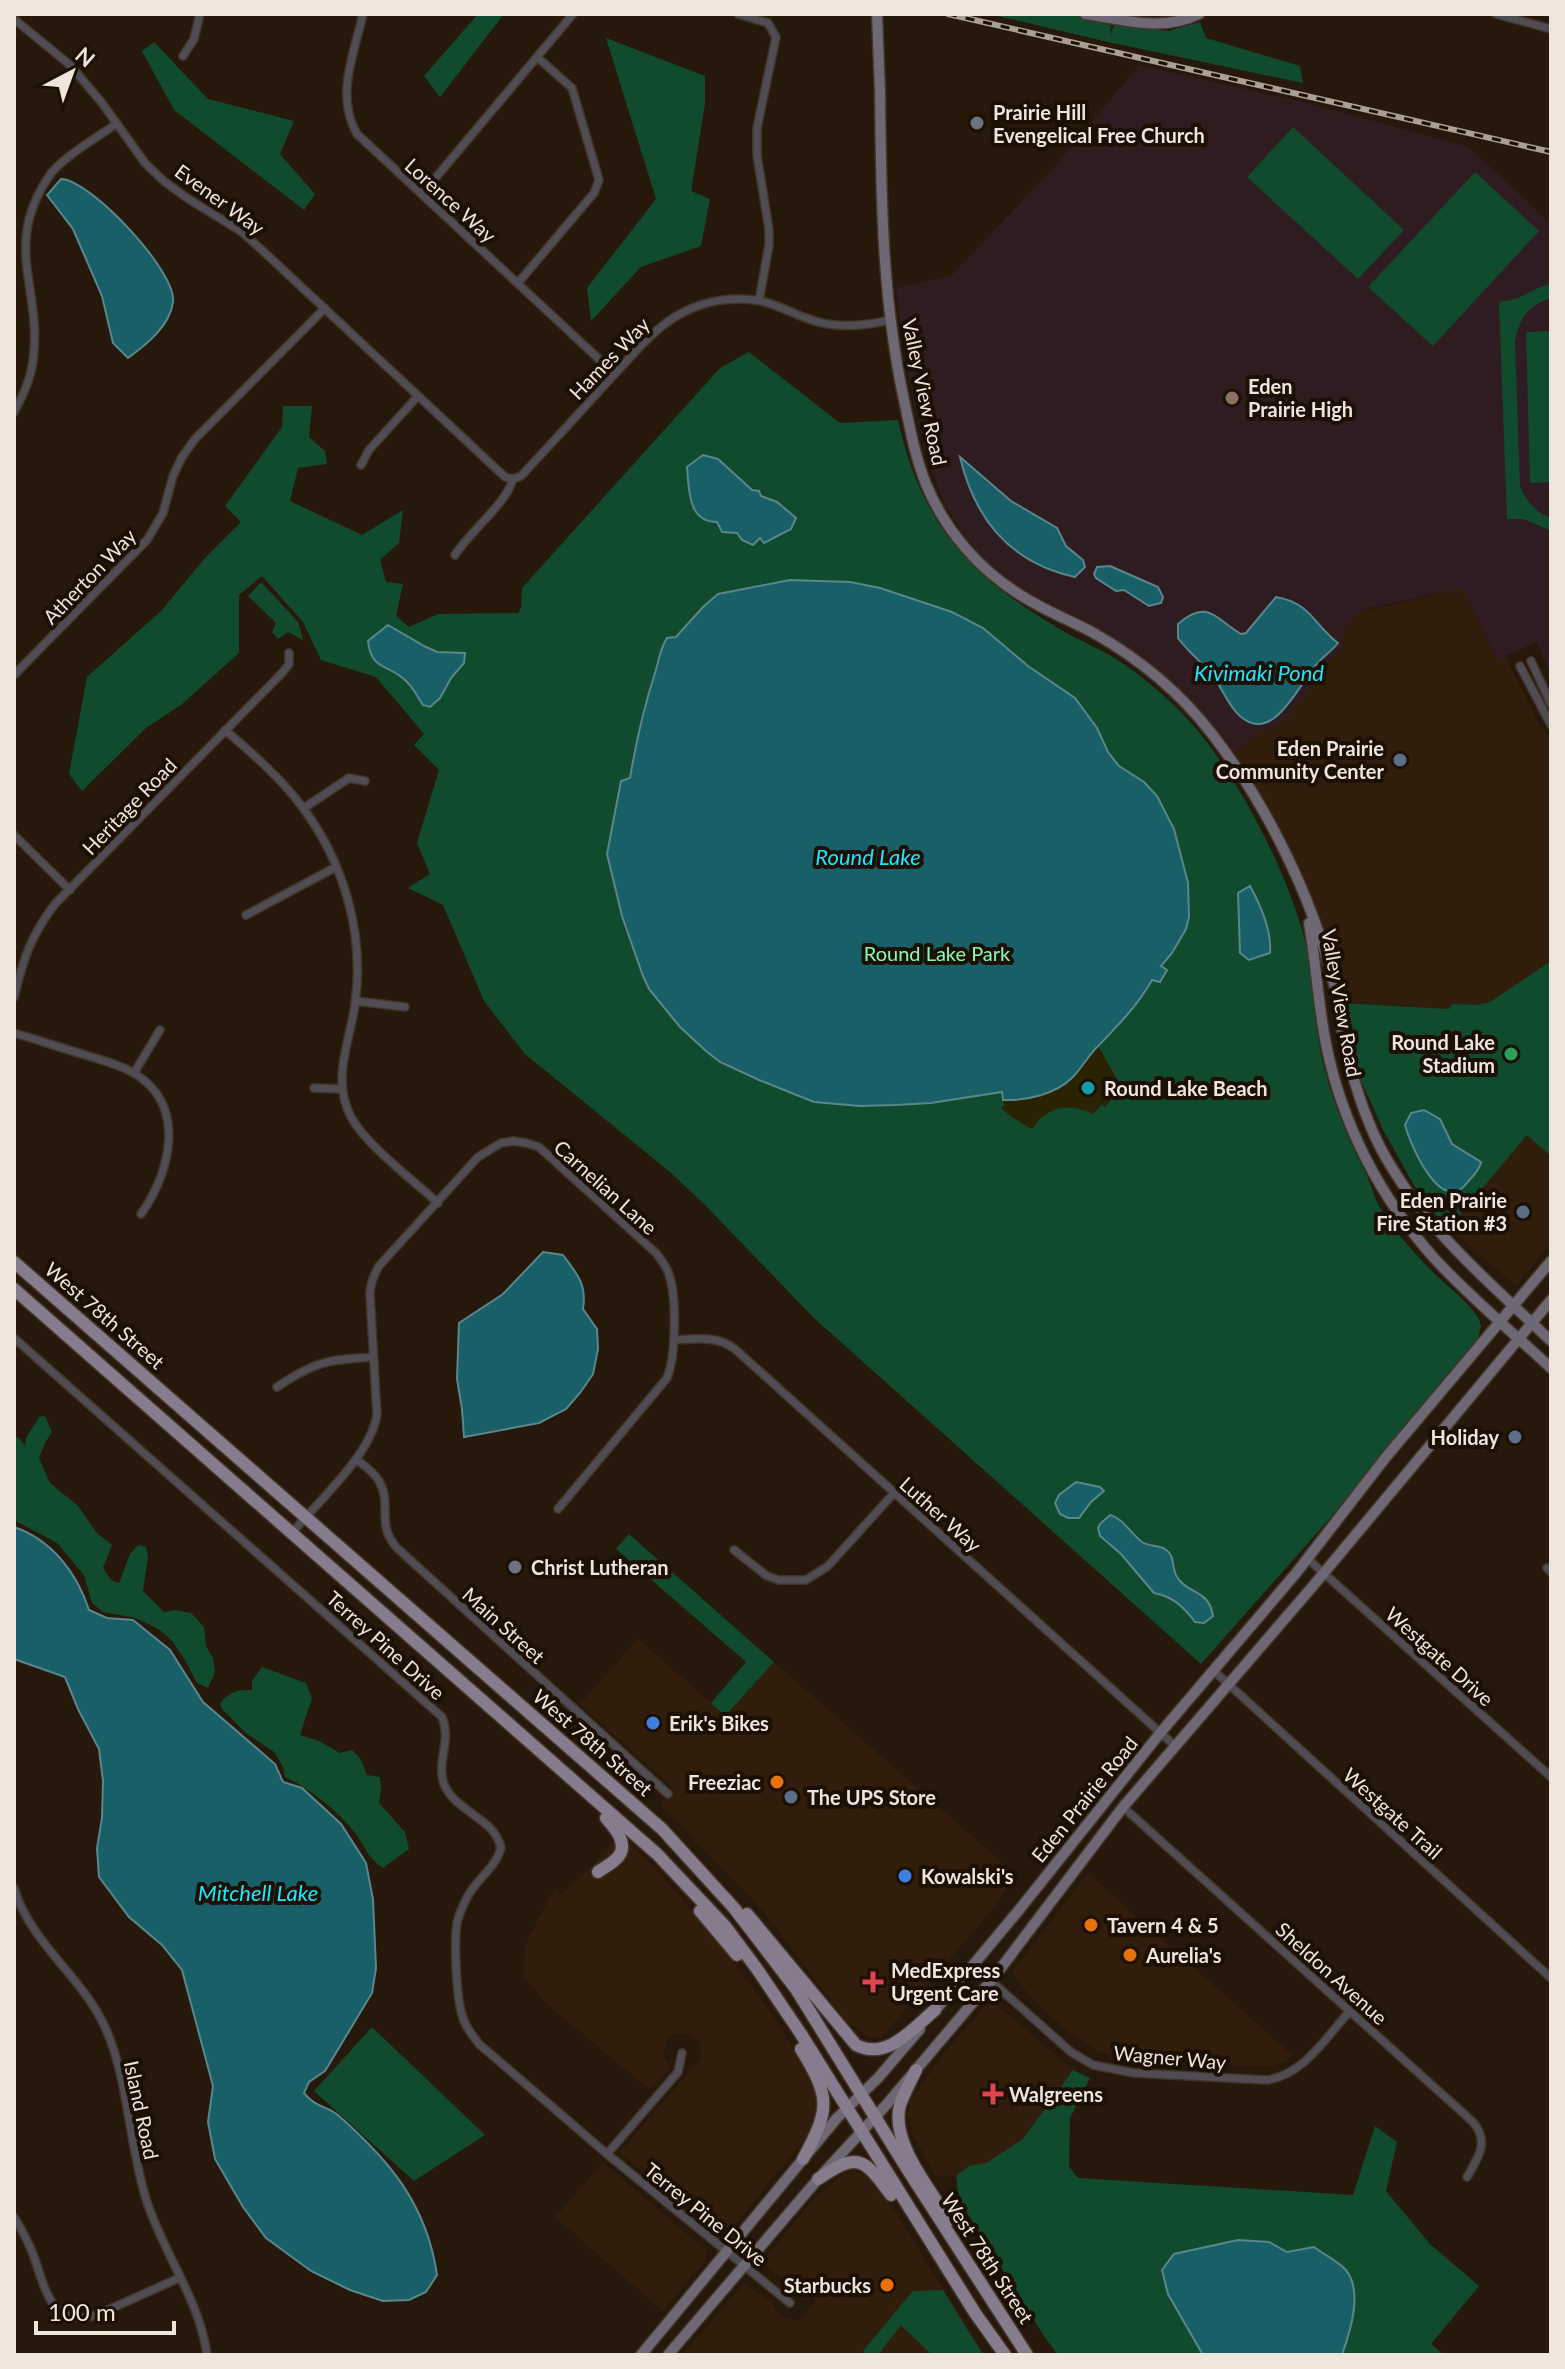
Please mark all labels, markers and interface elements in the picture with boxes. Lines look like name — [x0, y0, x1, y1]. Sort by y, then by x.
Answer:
north arrow — [32, 32, 112, 112]
text: N — [70, 41, 101, 72]
place label: Prairie Hill Evengelical Free Church — [993, 100, 1205, 147]
marker: Prairie Hill Evengelical Free Church — [968, 114, 986, 132]
street label: Lorence Way — [401, 153, 502, 247]
street label: Evener Way — [171, 159, 270, 240]
street label: Hames Way — [564, 311, 655, 404]
street label: Valley View Road — [898, 316, 952, 468]
place label: Eden Prairie High — [1248, 374, 1353, 421]
marker: Eden Prairie High — [1223, 389, 1241, 407]
street label: Atherton Way — [38, 523, 141, 629]
water label: Kivimaki Pond — [1194, 659, 1324, 686]
place label: Eden Prairie Community Center — [1216, 736, 1385, 783]
marker: Eden Prairie Community Center — [1391, 751, 1409, 769]
street label: Heritage Road — [77, 753, 181, 859]
water label: Round Lake — [815, 843, 921, 870]
street label: Valley View Road — [1317, 927, 1367, 1079]
park label: Round Lake Park — [864, 941, 1011, 965]
place label: Round Lake Stadium — [1391, 1030, 1495, 1077]
marker: Round Lake Stadium — [1502, 1045, 1520, 1063]
place label: Round Lake Beach — [1104, 1076, 1267, 1100]
marker: Round Lake Beach — [1079, 1079, 1097, 1097]
street label: Carnelian Lane — [550, 1135, 662, 1239]
place label: Eden Prairie Fire Station #3 — [1376, 1188, 1507, 1235]
marker: Eden Prairie Fire Station #3 — [1514, 1203, 1532, 1221]
street label: West 78th Street — [40, 1257, 170, 1373]
place label: Holiday — [1431, 1425, 1499, 1449]
marker: Holiday — [1506, 1428, 1524, 1446]
street label: Luther Way — [895, 1471, 987, 1557]
place label: Christ Lutheran — [531, 1555, 669, 1579]
marker: Christ Lutheran — [506, 1558, 524, 1576]
street label: Main Street — [458, 1582, 550, 1668]
street label: Terrey Pine Drive — [322, 1586, 450, 1704]
street label: Westgate Drive — [1381, 1601, 1499, 1711]
street label: West 78th Street — [528, 1684, 658, 1800]
place label: Erik's Bikes — [669, 1711, 769, 1735]
marker: Erik's Bikes — [644, 1714, 662, 1732]
street label: Eden Prairie Road — [1026, 1731, 1142, 1867]
street label: Westgate Trail — [1339, 1762, 1447, 1864]
place label: Freeziac — [688, 1770, 761, 1794]
marker: Freeziac — [768, 1773, 786, 1791]
place label: The UPS Store — [807, 1785, 936, 1809]
marker: The UPS Store — [782, 1788, 800, 1806]
place label: Kowalski's — [921, 1864, 1014, 1888]
marker: Kowalski's — [896, 1867, 914, 1885]
water label: Mitchell Lake — [198, 1879, 318, 1906]
place label: Tavern 4 & 5 — [1107, 1913, 1219, 1937]
marker: Tavern 4 & 5 — [1082, 1916, 1100, 1934]
street label: Sheldon Avenue — [1271, 1917, 1393, 2029]
place label: Aurelia's — [1145, 1943, 1222, 1967]
marker: Aurelia's — [1121, 1946, 1139, 1964]
place label: MedExpress Urgent Care — [891, 1958, 1000, 2005]
marker: MedExpress Urgent Care — [862, 1971, 884, 1993]
street label: Wagner Way — [1113, 2040, 1228, 2074]
street label: Island Road — [120, 2058, 164, 2162]
place label: Walgreens — [1009, 2082, 1103, 2106]
marker: Walgreens — [984, 2085, 1002, 2103]
street label: Terrey Pine Drive — [640, 2157, 772, 2271]
street label: West 78th Street — [937, 2188, 1039, 2328]
place label: Starbucks — [784, 2273, 871, 2297]
marker: Starbucks — [878, 2276, 896, 2294]
scale bar — [36, 2285, 174, 2335]
text: 100 m — [48, 2297, 116, 2326]

